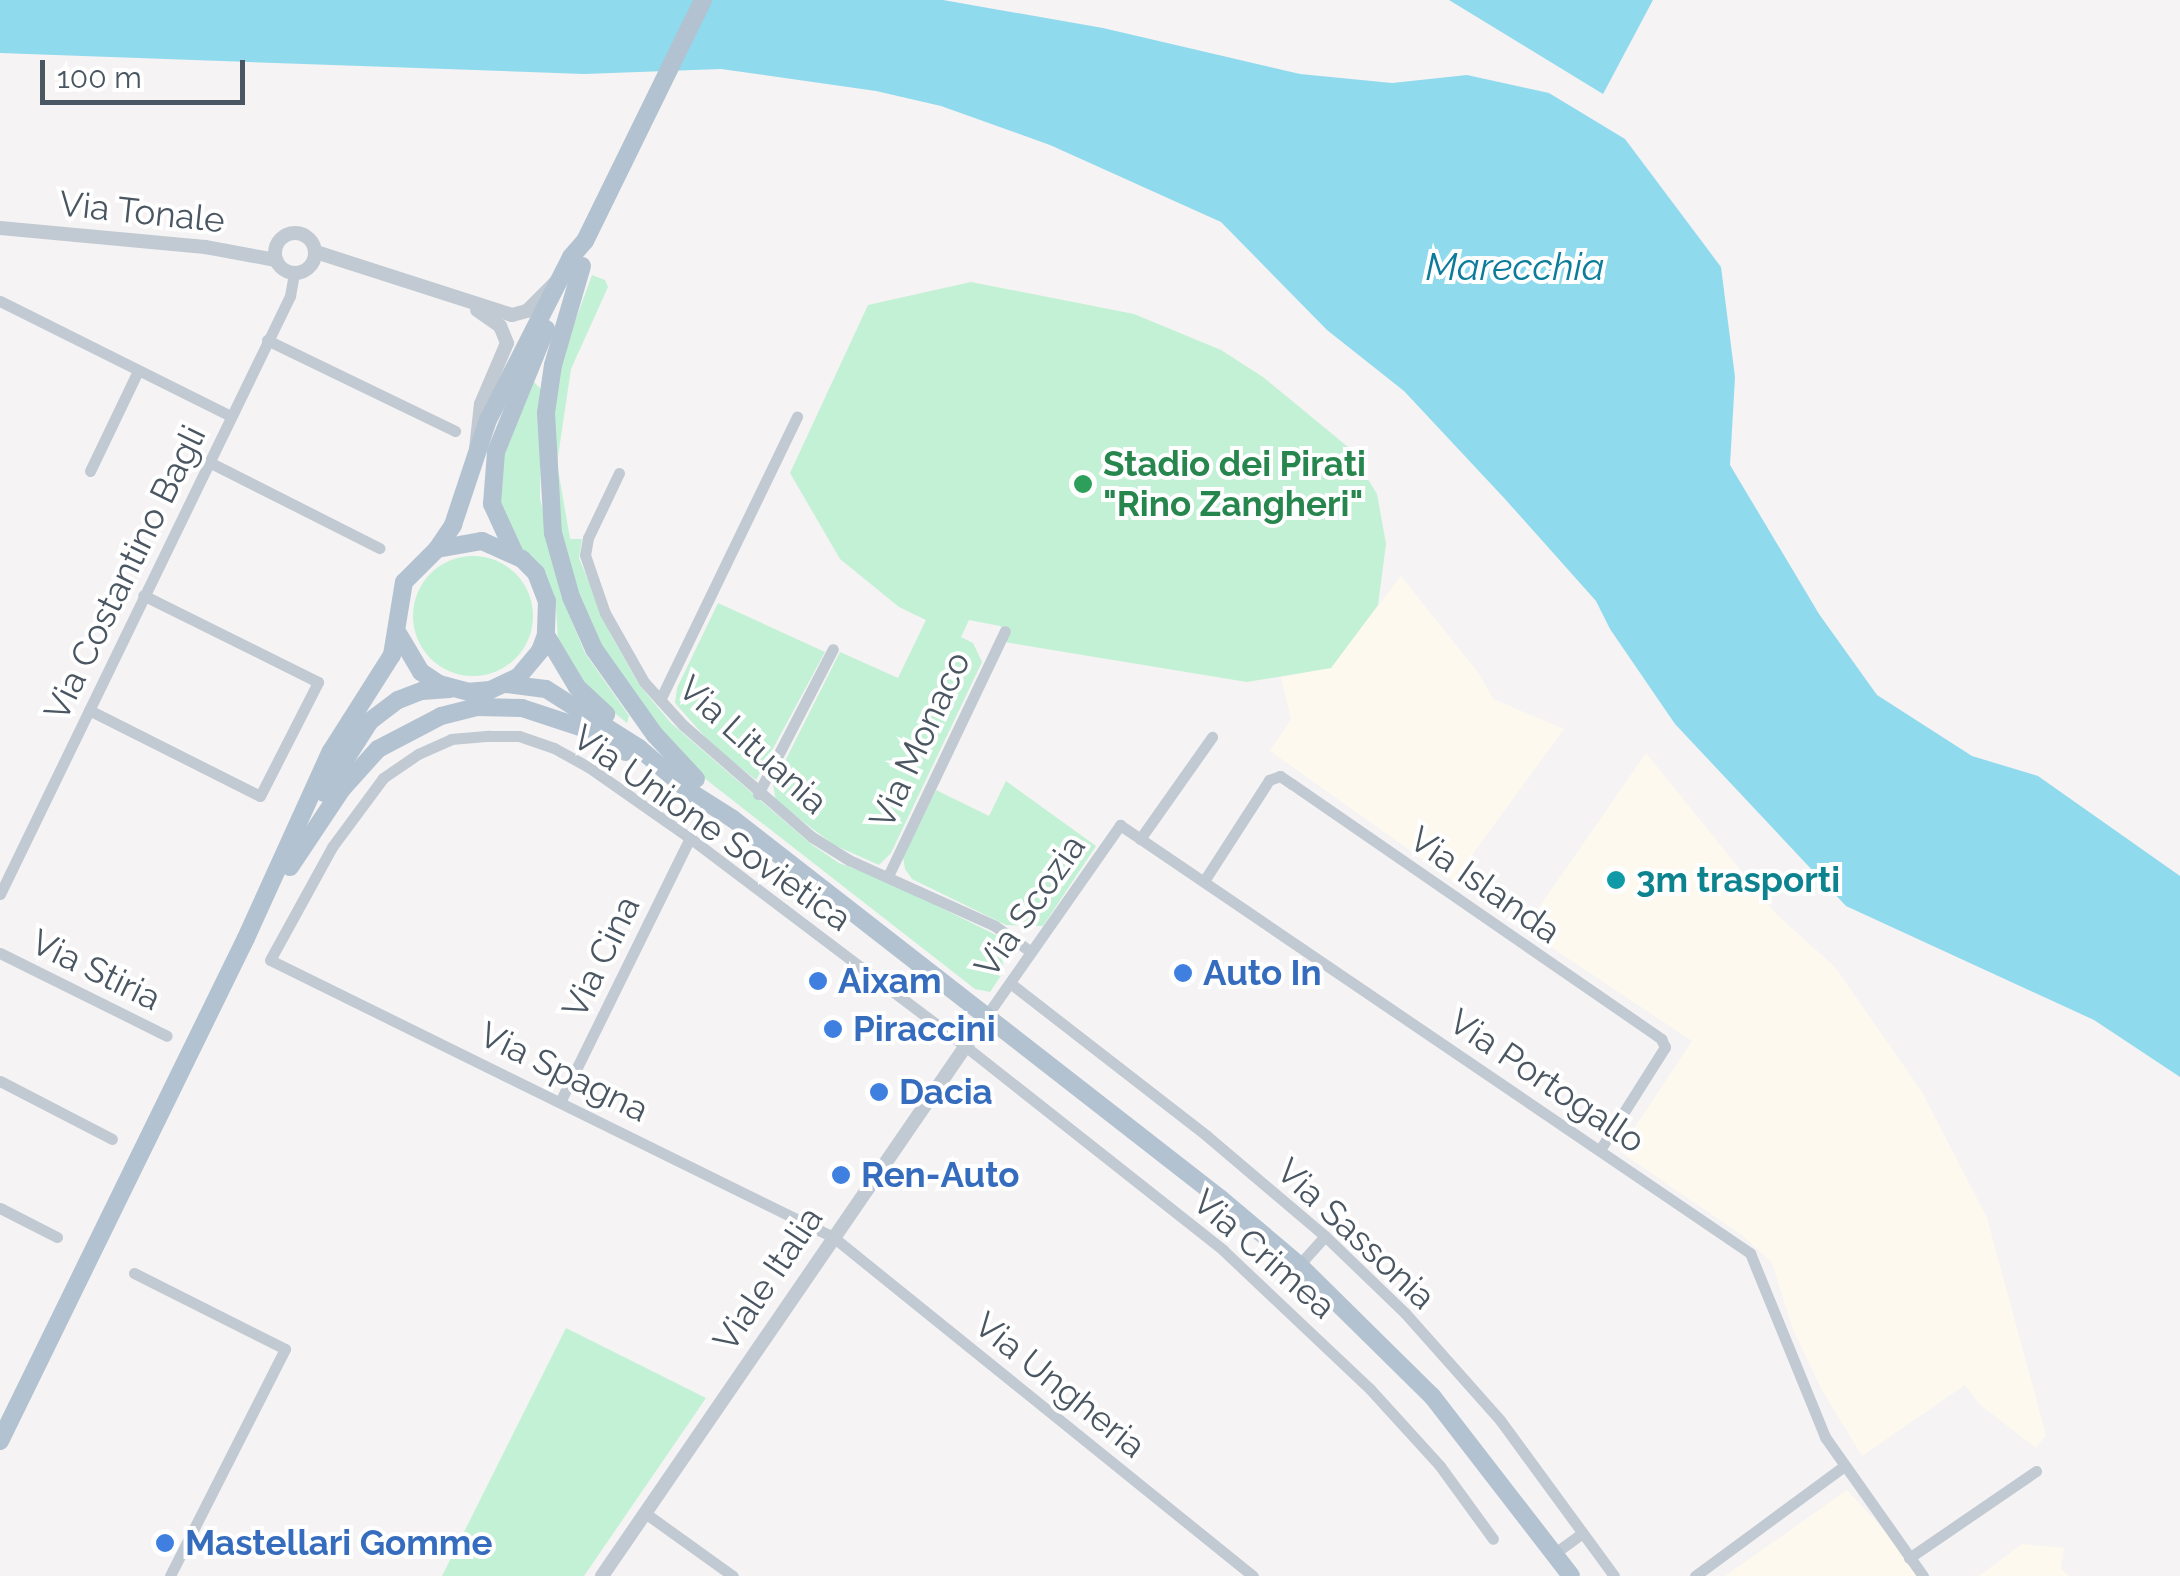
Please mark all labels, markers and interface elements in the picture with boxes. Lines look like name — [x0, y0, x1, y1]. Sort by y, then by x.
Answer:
scale bar — [45, 40, 250, 102]
text: 100 m — [57, 60, 142, 95]
street label: Via Tonale — [57, 182, 227, 242]
water label: Marecchia — [1425, 244, 1605, 290]
street label: Via Costantino Bagli — [35, 419, 215, 727]
place label: Stadio dei Pirati "Rino Zangheri" — [1103, 443, 1366, 525]
marker: Stadio dei Pirati "Rino Zangheri" — [1072, 473, 1094, 495]
street label: Via Monaco — [861, 645, 979, 835]
street label: Via Lituania — [670, 667, 836, 823]
street label: Via Unione Sovietica — [565, 716, 859, 940]
street label: Via Islanda — [1401, 818, 1569, 952]
street label: Via Scozia — [966, 827, 1094, 985]
place label: 3m trasporti — [1636, 859, 1840, 901]
marker: 3m trasporti — [1605, 869, 1627, 891]
street label: Via Cina — [554, 889, 648, 1025]
street label: Via Stiria — [24, 921, 168, 1019]
place label: Auto In — [1203, 952, 1322, 994]
place label: Aixam — [838, 960, 941, 1002]
marker: Auto In — [1172, 962, 1194, 984]
marker: Aixam — [807, 970, 829, 992]
street label: Via Portogallo — [1441, 1000, 1653, 1162]
place label: Piraccini — [853, 1008, 996, 1050]
street label: Via Spagna — [473, 1013, 655, 1131]
marker: Piraccini — [822, 1018, 844, 1040]
place label: Dacia — [899, 1071, 993, 1113]
marker: Dacia — [868, 1081, 890, 1103]
street label: Via Sassonia — [1268, 1150, 1444, 1318]
place label: Ren-Auto — [861, 1154, 1020, 1196]
marker: Ren-Auto — [830, 1164, 852, 1186]
street label: Via Crimea — [1184, 1181, 1344, 1327]
street label: Viale Italia — [704, 1199, 832, 1359]
street label: Via Ungheria — [966, 1303, 1154, 1467]
place label: Mastellari Gomme — [185, 1522, 492, 1564]
marker: Mastellari Gomme — [154, 1532, 176, 1554]

